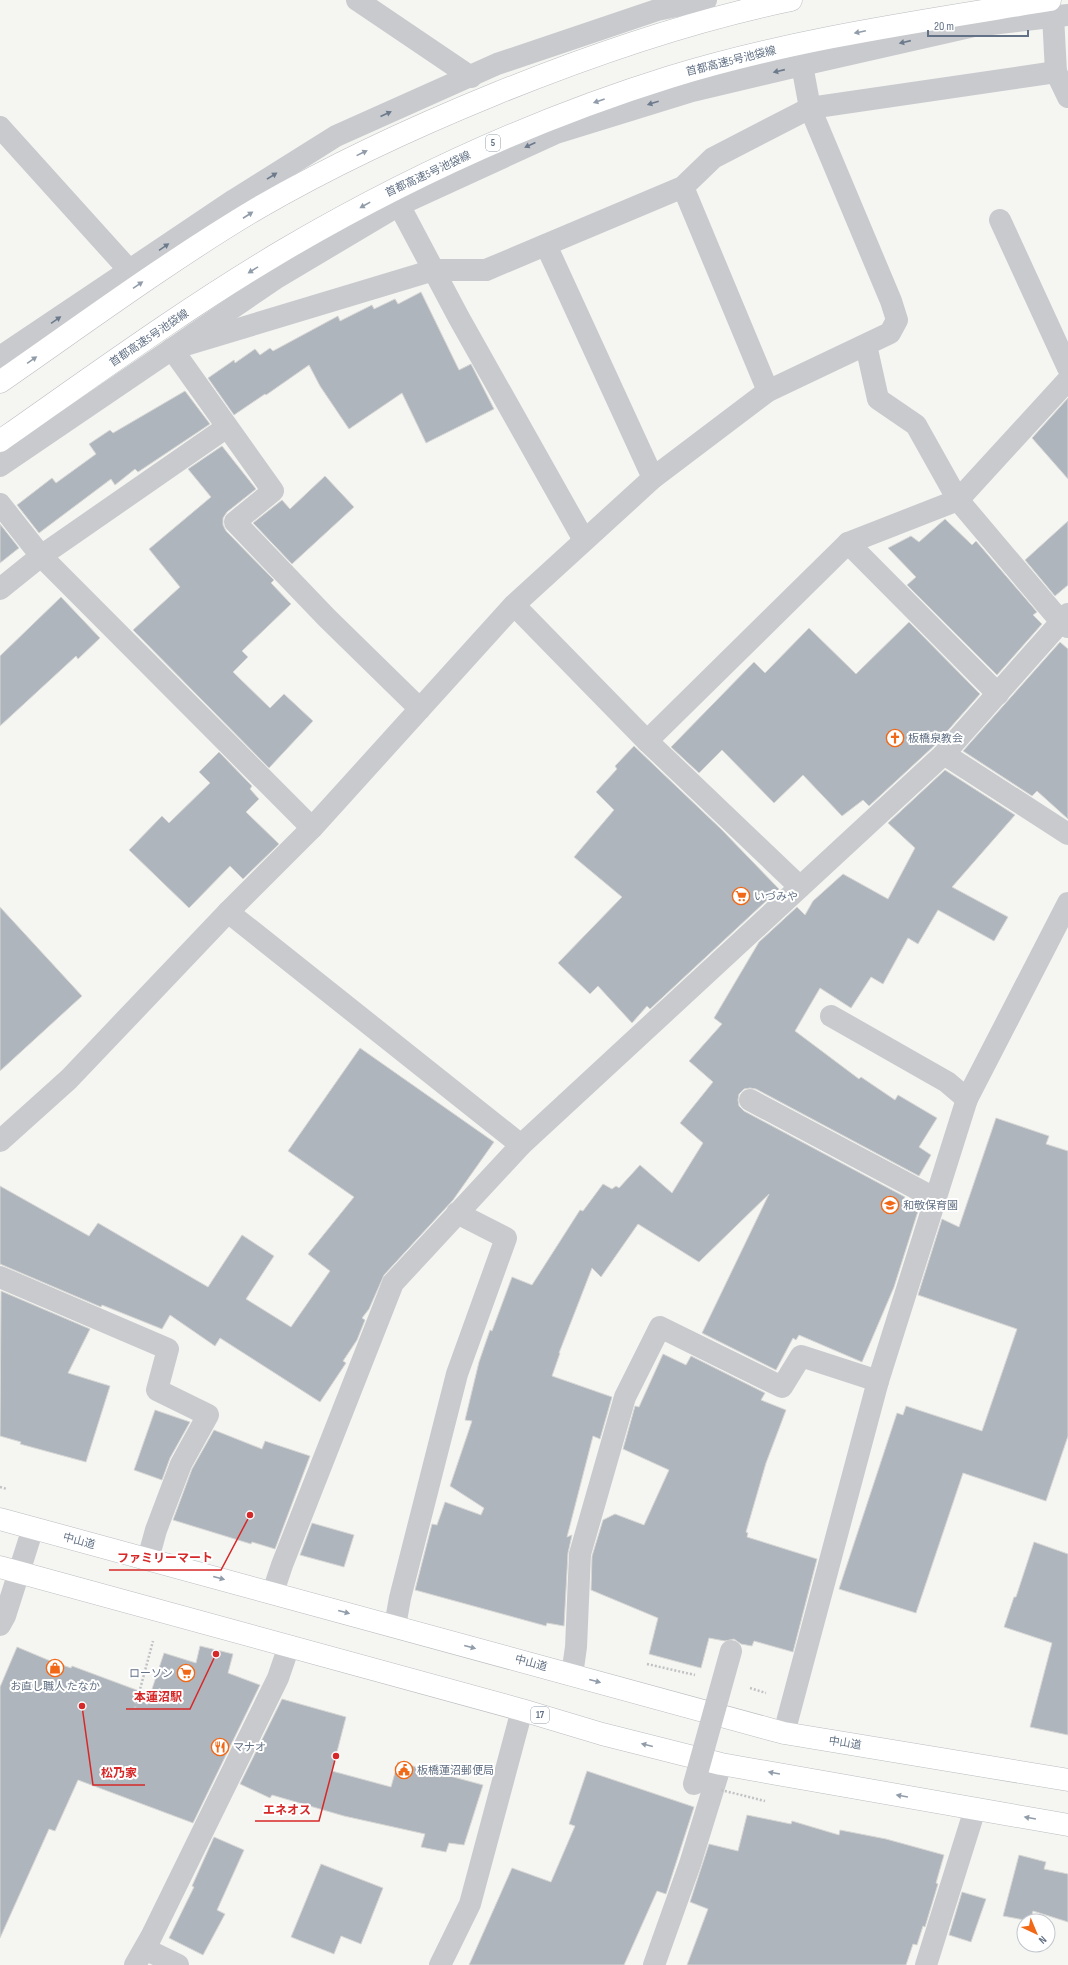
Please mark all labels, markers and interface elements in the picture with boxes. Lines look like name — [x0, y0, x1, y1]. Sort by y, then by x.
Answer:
scale bar — [928, 12, 1028, 38]
text: 20 m — [934, 19, 954, 34]
one-way arrow — [854, 29, 866, 35]
one-way arrow — [899, 39, 912, 45]
street label: 首都高速5号池袋線 — [685, 44, 777, 78]
one-way arrow — [773, 68, 785, 74]
one-way arrow — [593, 99, 605, 105]
one-way arrow — [647, 100, 659, 106]
one-way arrow — [381, 111, 392, 117]
road number: 5 — [486, 135, 500, 151]
one-way arrow — [524, 142, 536, 148]
street label: 首都高速5号池袋線 — [383, 149, 473, 199]
one-way arrow — [356, 150, 367, 156]
one-way arrow — [266, 173, 278, 180]
one-way arrow — [360, 201, 371, 208]
one-way arrow — [242, 211, 253, 219]
one-way arrow — [158, 243, 169, 251]
one-way arrow — [248, 266, 258, 274]
one-way arrow — [133, 282, 144, 289]
street label: 首都高速5号池袋線 — [107, 307, 191, 369]
one-way arrow — [50, 316, 61, 324]
one-way arrow — [27, 356, 37, 364]
church icon: 板橋泉教会 — [885, 728, 905, 748]
place label: 板橋泉教会 — [908, 732, 963, 745]
supermarket icon: いづみや — [731, 886, 751, 906]
place label: いづみや — [754, 890, 798, 903]
school or university icon: 和敬保育園 — [880, 1195, 900, 1215]
place label: 和敬保育園 — [903, 1199, 958, 1212]
street label: 中山道 — [61, 1530, 97, 1552]
callout: ファミリーマート — [109, 1546, 221, 1570]
text: ファミリーマート — [117, 1551, 213, 1566]
one-way arrow — [213, 1575, 225, 1581]
one-way arrow — [339, 1609, 351, 1615]
one-way arrow — [464, 1644, 476, 1650]
street label: 中山道 — [513, 1652, 549, 1674]
shop icon: お直し職人 たなか — [45, 1658, 65, 1678]
supermarket icon: ローソン — [176, 1663, 196, 1683]
place label: ローソン — [129, 1667, 173, 1680]
one-way arrow — [589, 1678, 601, 1684]
place label: お直し職人 たなか — [10, 1680, 100, 1693]
callout: 本蓮沼駅 — [126, 1685, 190, 1709]
text: 本蓮沼駅 — [134, 1690, 182, 1705]
road number: 17 — [531, 1707, 549, 1723]
street label: 中山道 — [828, 1734, 862, 1752]
restaurant icon: マナオ — [210, 1737, 230, 1757]
place label: マナオ — [233, 1741, 266, 1754]
one-way arrow — [640, 1741, 653, 1747]
public building icon: 板橋蓮沼郵便局 — [394, 1760, 414, 1780]
callout: 松乃家 — [93, 1761, 145, 1785]
place label: 板橋蓮沼郵便局 — [417, 1764, 494, 1777]
text: 松乃家 — [101, 1766, 137, 1781]
one-way arrow — [767, 1770, 780, 1776]
one-way arrow — [895, 1792, 908, 1798]
callout: エネオス — [255, 1797, 319, 1821]
text: エネオス — [263, 1803, 311, 1818]
one-way arrow — [1023, 1815, 1036, 1821]
north arrow — [1016, 1913, 1056, 1953]
text: N — [1036, 1933, 1049, 1947]

